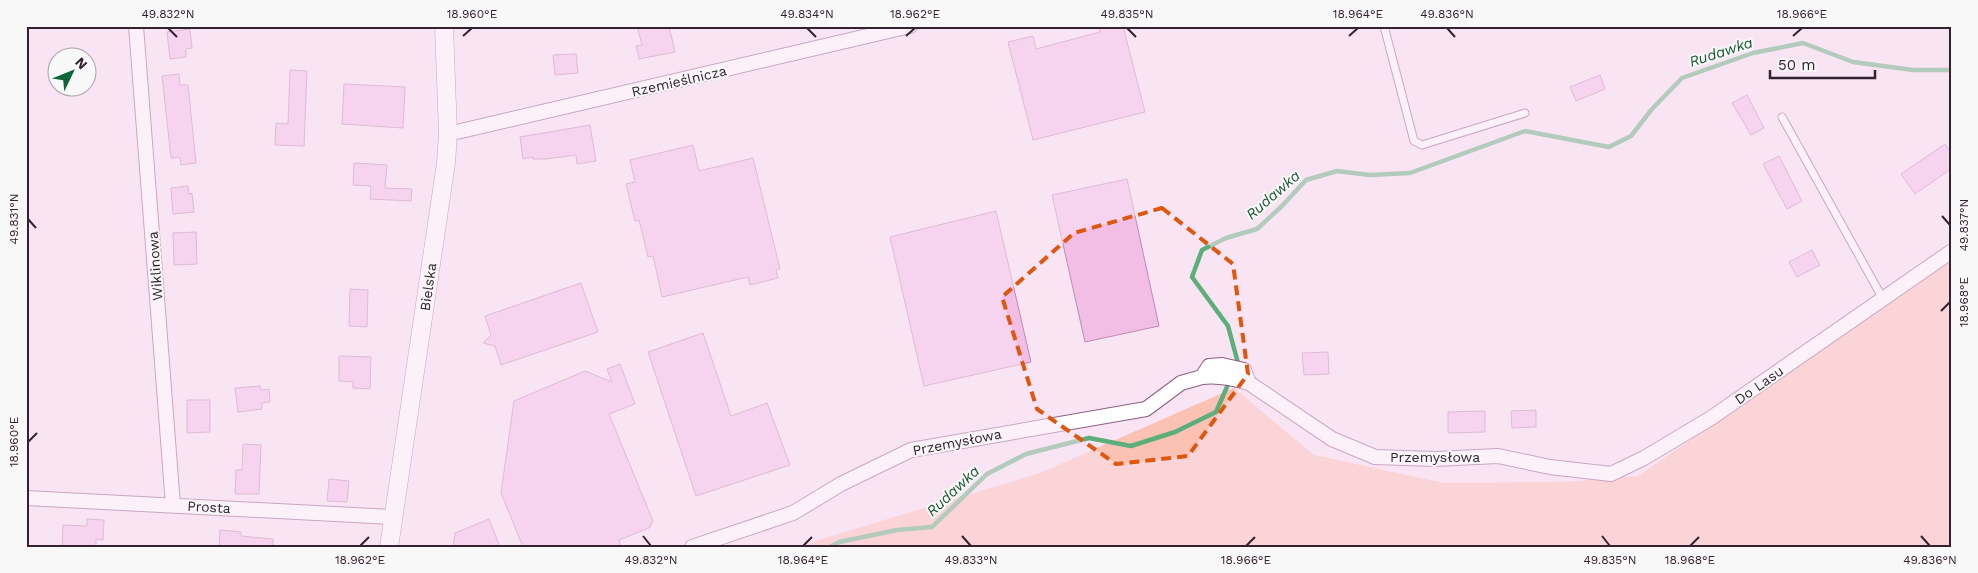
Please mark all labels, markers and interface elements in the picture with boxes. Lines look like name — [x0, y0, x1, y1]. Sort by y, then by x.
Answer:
text: 49.832°N — [141, 7, 195, 21]
text: 18.960°E — [447, 7, 498, 21]
text: 49.834°N — [780, 7, 834, 21]
text: 18.962°E — [890, 7, 940, 21]
text: 49.835°N — [1100, 7, 1154, 21]
text: 18.964°E — [1333, 7, 1384, 21]
text: 49.836°N — [1420, 7, 1474, 21]
text: 18.966°E — [1777, 7, 1828, 21]
water label: Rudawka — [1687, 33, 1755, 71]
north arrow — [48, 48, 98, 98]
scale bar — [1770, 48, 1876, 80]
text: N — [72, 54, 91, 72]
text: 50 m — [1778, 56, 1815, 74]
street label: Rzemieślnicza — [630, 62, 728, 100]
water label: Rudawka — [1242, 167, 1304, 223]
text: 49.831°N — [7, 194, 21, 244]
text: 49.837°N — [1957, 199, 1971, 251]
street label: Wiklinowa — [145, 231, 165, 301]
street label: Bielska — [417, 262, 439, 312]
text: 18.968°E — [1957, 276, 1971, 327]
street label: Do Lasu — [1732, 363, 1786, 407]
text: 18.960°E — [7, 416, 21, 467]
street label: Przemysłowa — [911, 426, 1003, 458]
street label: Przemysłowa — [1390, 449, 1480, 465]
water label: Rudawka — [923, 462, 983, 520]
street label: Prosta — [187, 498, 231, 516]
text: 18.962°E — [335, 553, 385, 567]
text: 49.832°N — [624, 553, 678, 567]
text: 18.964°E — [778, 553, 829, 567]
text: 49.833°N — [944, 553, 998, 567]
text: 18.966°E — [1221, 553, 1272, 567]
text: 49.835°N — [1583, 553, 1637, 567]
text: 18.968°E — [1665, 553, 1716, 567]
text: 49.836°N — [1903, 553, 1957, 567]

